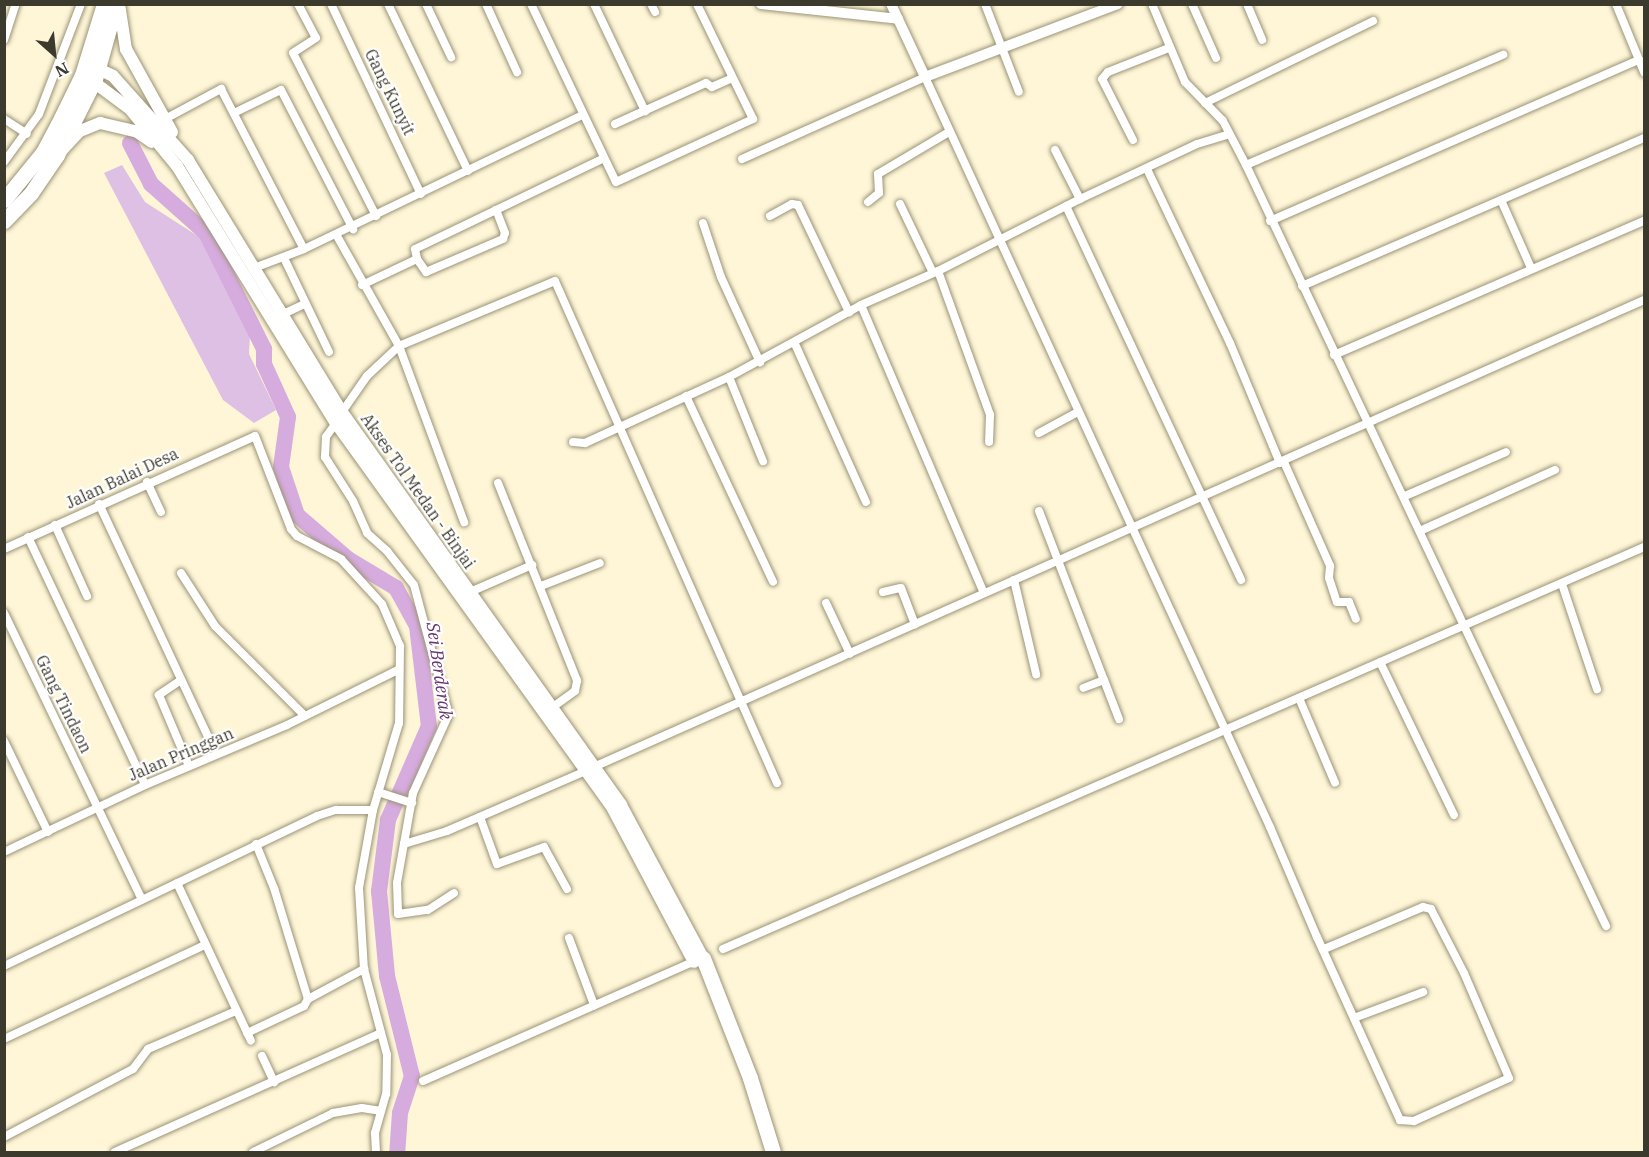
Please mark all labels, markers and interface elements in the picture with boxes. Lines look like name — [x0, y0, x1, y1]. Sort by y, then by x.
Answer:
north arrow — [24, 24, 84, 84]
street label: Gang Kunyit — [361, 46, 419, 138]
text: N — [52, 58, 72, 82]
street label: Akses Tol Medan - Binjai — [357, 410, 479, 572]
street label: Jalan Balai Desa — [63, 444, 181, 512]
water label: Sei Berderak — [421, 621, 457, 721]
street label: Gang Tindaon — [32, 652, 96, 756]
street label: Jalan Pringgan — [126, 723, 236, 785]

